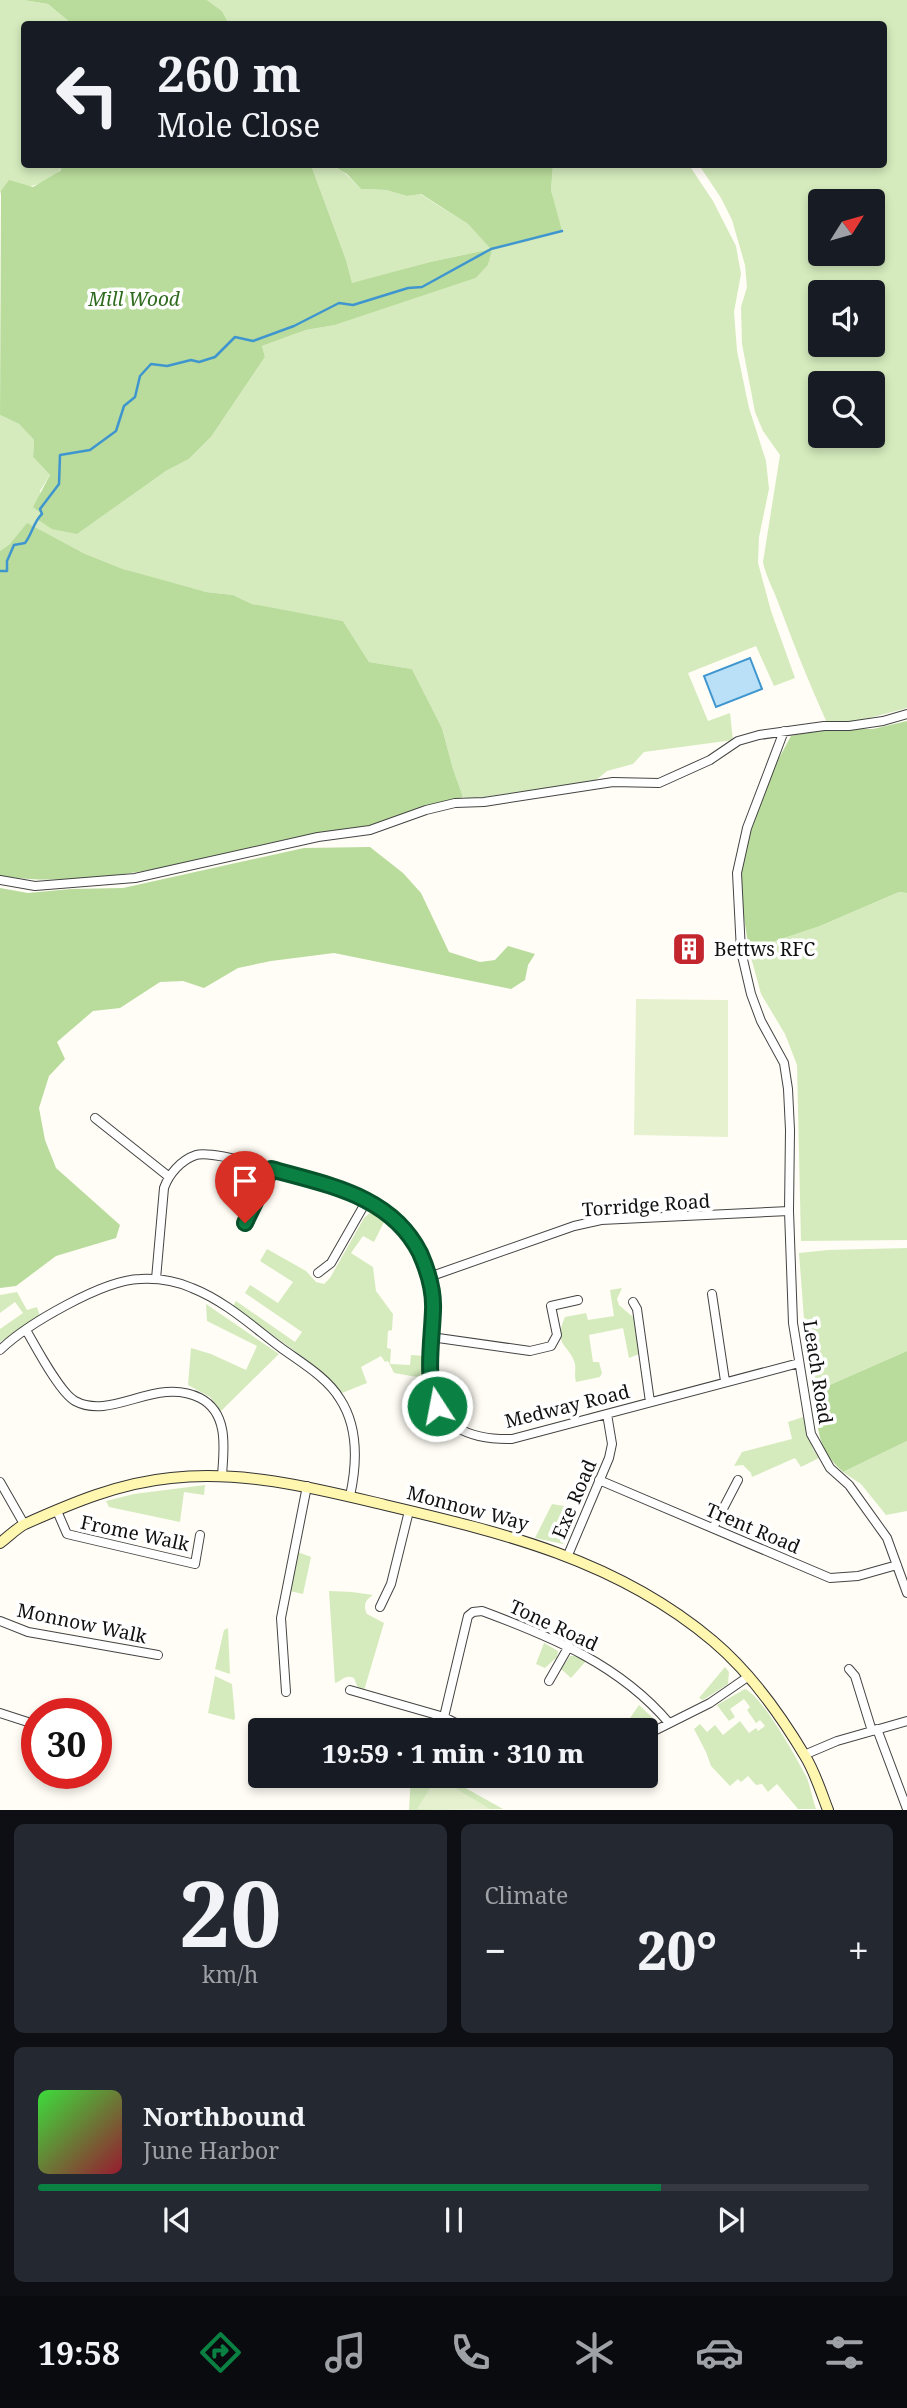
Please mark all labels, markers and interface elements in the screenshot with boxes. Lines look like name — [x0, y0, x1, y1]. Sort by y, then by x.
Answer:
text: 260 m — [157, 40, 301, 106]
icon: left — [42, 49, 133, 140]
text: Mole Close — [157, 103, 320, 146]
north arrow — [808, 189, 886, 266]
map controls — [808, 189, 885, 448]
button: sound — [808, 280, 885, 357]
park label: Mill Wood — [87, 286, 181, 312]
button: search — [808, 371, 885, 448]
building icon: Bettws RFC — [670, 930, 708, 968]
place label: Bettws RFC — [714, 936, 816, 962]
pin — [215, 1151, 275, 1223]
icon: arrive — [226, 1162, 264, 1200]
street label: Torridge Road — [581, 1188, 711, 1222]
street label: Leach Road — [797, 1318, 839, 1426]
position arrow — [400, 1369, 474, 1443]
street label: Medway Road — [502, 1378, 632, 1434]
street label: Exe Road — [546, 1455, 602, 1543]
street label: Monnow Way — [404, 1479, 532, 1537]
street label: Trent Road — [702, 1496, 805, 1560]
street label: Frome Walk — [78, 1509, 193, 1557]
street label: Tone Road — [506, 1593, 603, 1657]
street label: Monnow Walk — [15, 1597, 150, 1650]
speed limit sign: 30 — [21, 1698, 112, 1789]
text: 19:59 · 1 min · 310 m — [322, 1735, 584, 1771]
text: 20 — [179, 1850, 282, 1974]
text: Climate — [485, 1879, 568, 1911]
text: 20° — [637, 1914, 717, 1985]
text: − — [485, 1924, 507, 1976]
text: + — [848, 1924, 869, 1976]
text: km/h — [202, 1958, 258, 1990]
text: Northbound — [143, 2098, 305, 2134]
text: June Harbor — [143, 2134, 279, 2166]
icon: previous — [158, 2201, 196, 2239]
icon: pause — [435, 2201, 473, 2239]
icon: next — [712, 2201, 750, 2239]
icon: directions — [196, 2328, 245, 2377]
icon: music — [321, 2328, 370, 2377]
icon: phone — [446, 2328, 495, 2377]
icon: climate — [570, 2328, 619, 2377]
icon: car — [695, 2328, 744, 2377]
icon: filters — [820, 2328, 869, 2377]
text: 19:58 — [38, 2331, 120, 2374]

